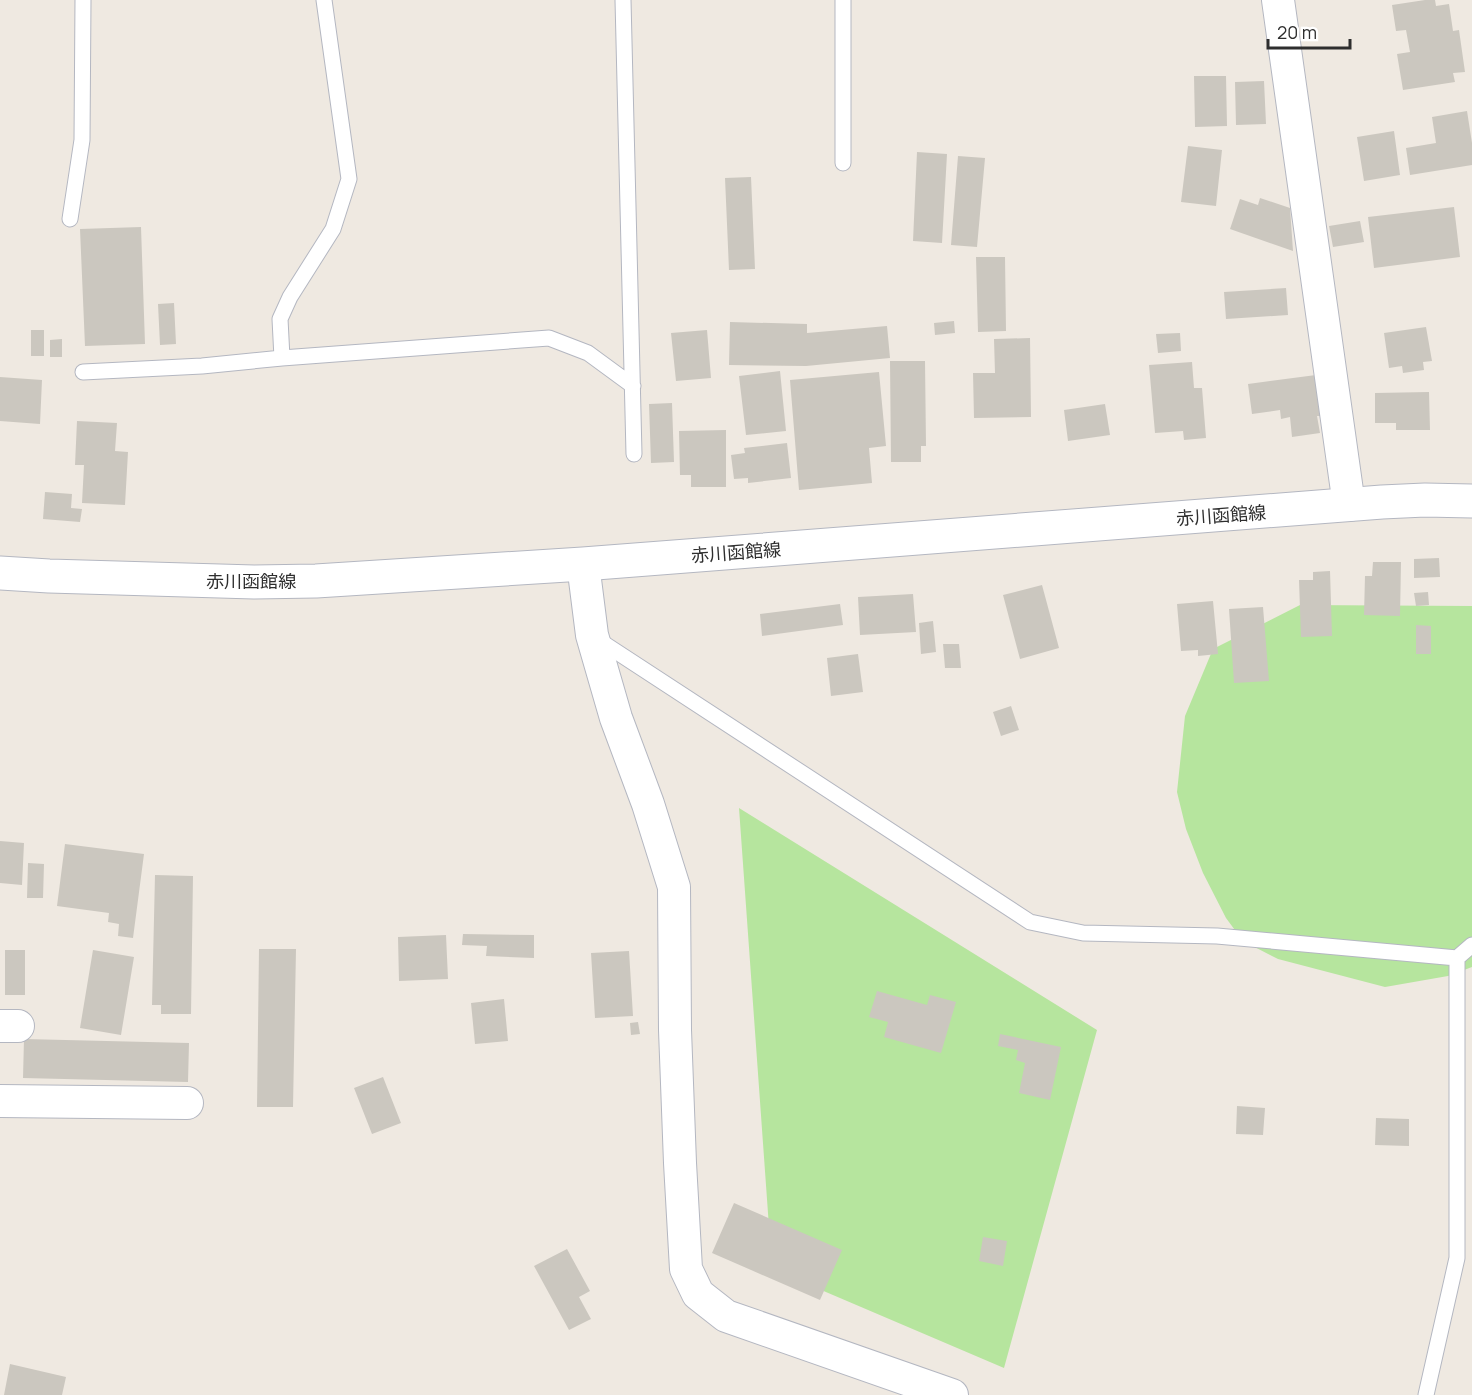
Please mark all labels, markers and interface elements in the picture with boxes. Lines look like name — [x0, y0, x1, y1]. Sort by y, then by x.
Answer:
scale bar — [1268, 12, 1350, 50]
text: 20 m — [1277, 20, 1317, 44]
street label: 赤川函館線 — [1175, 500, 1267, 530]
street label: 赤川函館線 — [690, 537, 782, 567]
street label: 赤川函館線 — [206, 569, 296, 593]

